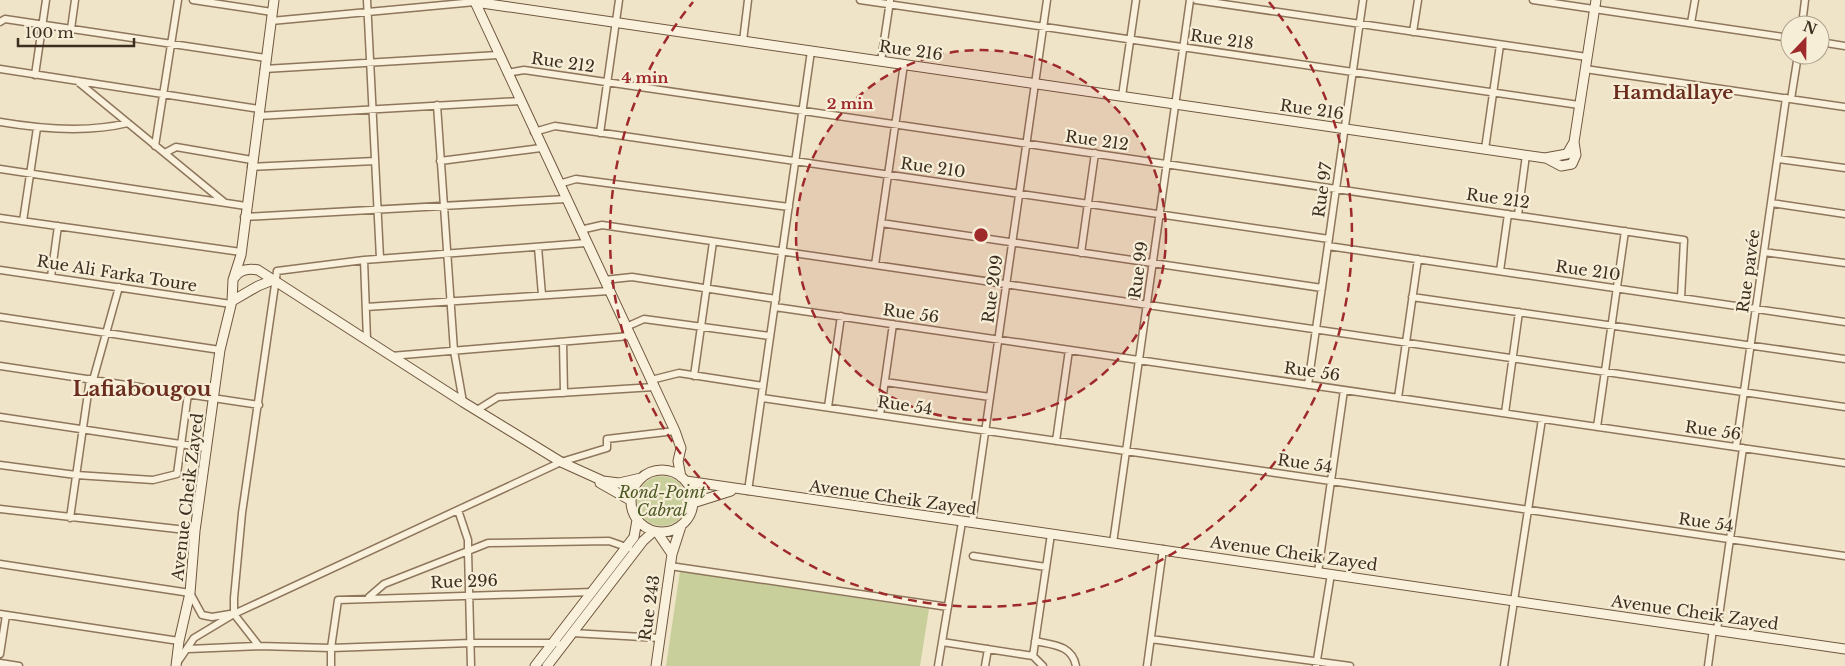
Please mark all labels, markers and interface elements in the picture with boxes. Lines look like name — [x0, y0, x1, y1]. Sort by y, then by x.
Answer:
scale bar — [18, 15, 134, 47]
north arrow — [1780, 15, 1830, 65]
text: N — [1800, 17, 1819, 39]
text: 100 m — [25, 23, 74, 42]
street label: Rue 218 — [1189, 25, 1255, 53]
street label: Rue 216 — [878, 36, 944, 64]
street label: Rue 212 — [530, 48, 596, 76]
text: 4 min — [622, 68, 669, 87]
district label: Hamdallaye — [1613, 81, 1733, 104]
text: 2 min — [827, 94, 873, 113]
street label: Rue 216 — [1279, 95, 1345, 123]
street label: Rue 212 — [1064, 126, 1130, 154]
street label: Rue 210 — [899, 153, 967, 181]
street label: Rue 97 — [1308, 160, 1336, 219]
street label: Rue 212 — [1465, 184, 1531, 212]
centre of rings — [972, 226, 990, 244]
street label: Rue pavée — [1732, 228, 1764, 314]
street label: Rue 99 — [1124, 240, 1152, 300]
street label: Rue Ali Farka Toure — [35, 250, 199, 296]
street label: Rue 209 — [977, 254, 1007, 324]
street label: Rue 210 — [1554, 256, 1622, 284]
street label: Rue 56 — [882, 299, 940, 327]
street label: Rue 56 — [1283, 357, 1341, 385]
district label: Lafiabougou — [73, 376, 212, 402]
street label: Rue 54 — [876, 391, 934, 419]
street label: Avenue Cheik Zayed — [167, 412, 207, 583]
street label: Rue 56 — [1684, 416, 1742, 444]
street label: Rue 54 — [1276, 449, 1334, 477]
street label: Avenue Cheik Zayed — [807, 475, 978, 519]
park label: Rond-Point Cabral — [618, 482, 706, 520]
street label: Rue 54 — [1677, 508, 1735, 536]
street label: Avenue Cheik Zayed — [1208, 531, 1379, 575]
street label: Rue 296 — [430, 570, 498, 592]
street label: Rue 243 — [634, 574, 664, 642]
street label: Avenue Cheik Zayed — [1609, 590, 1780, 634]

